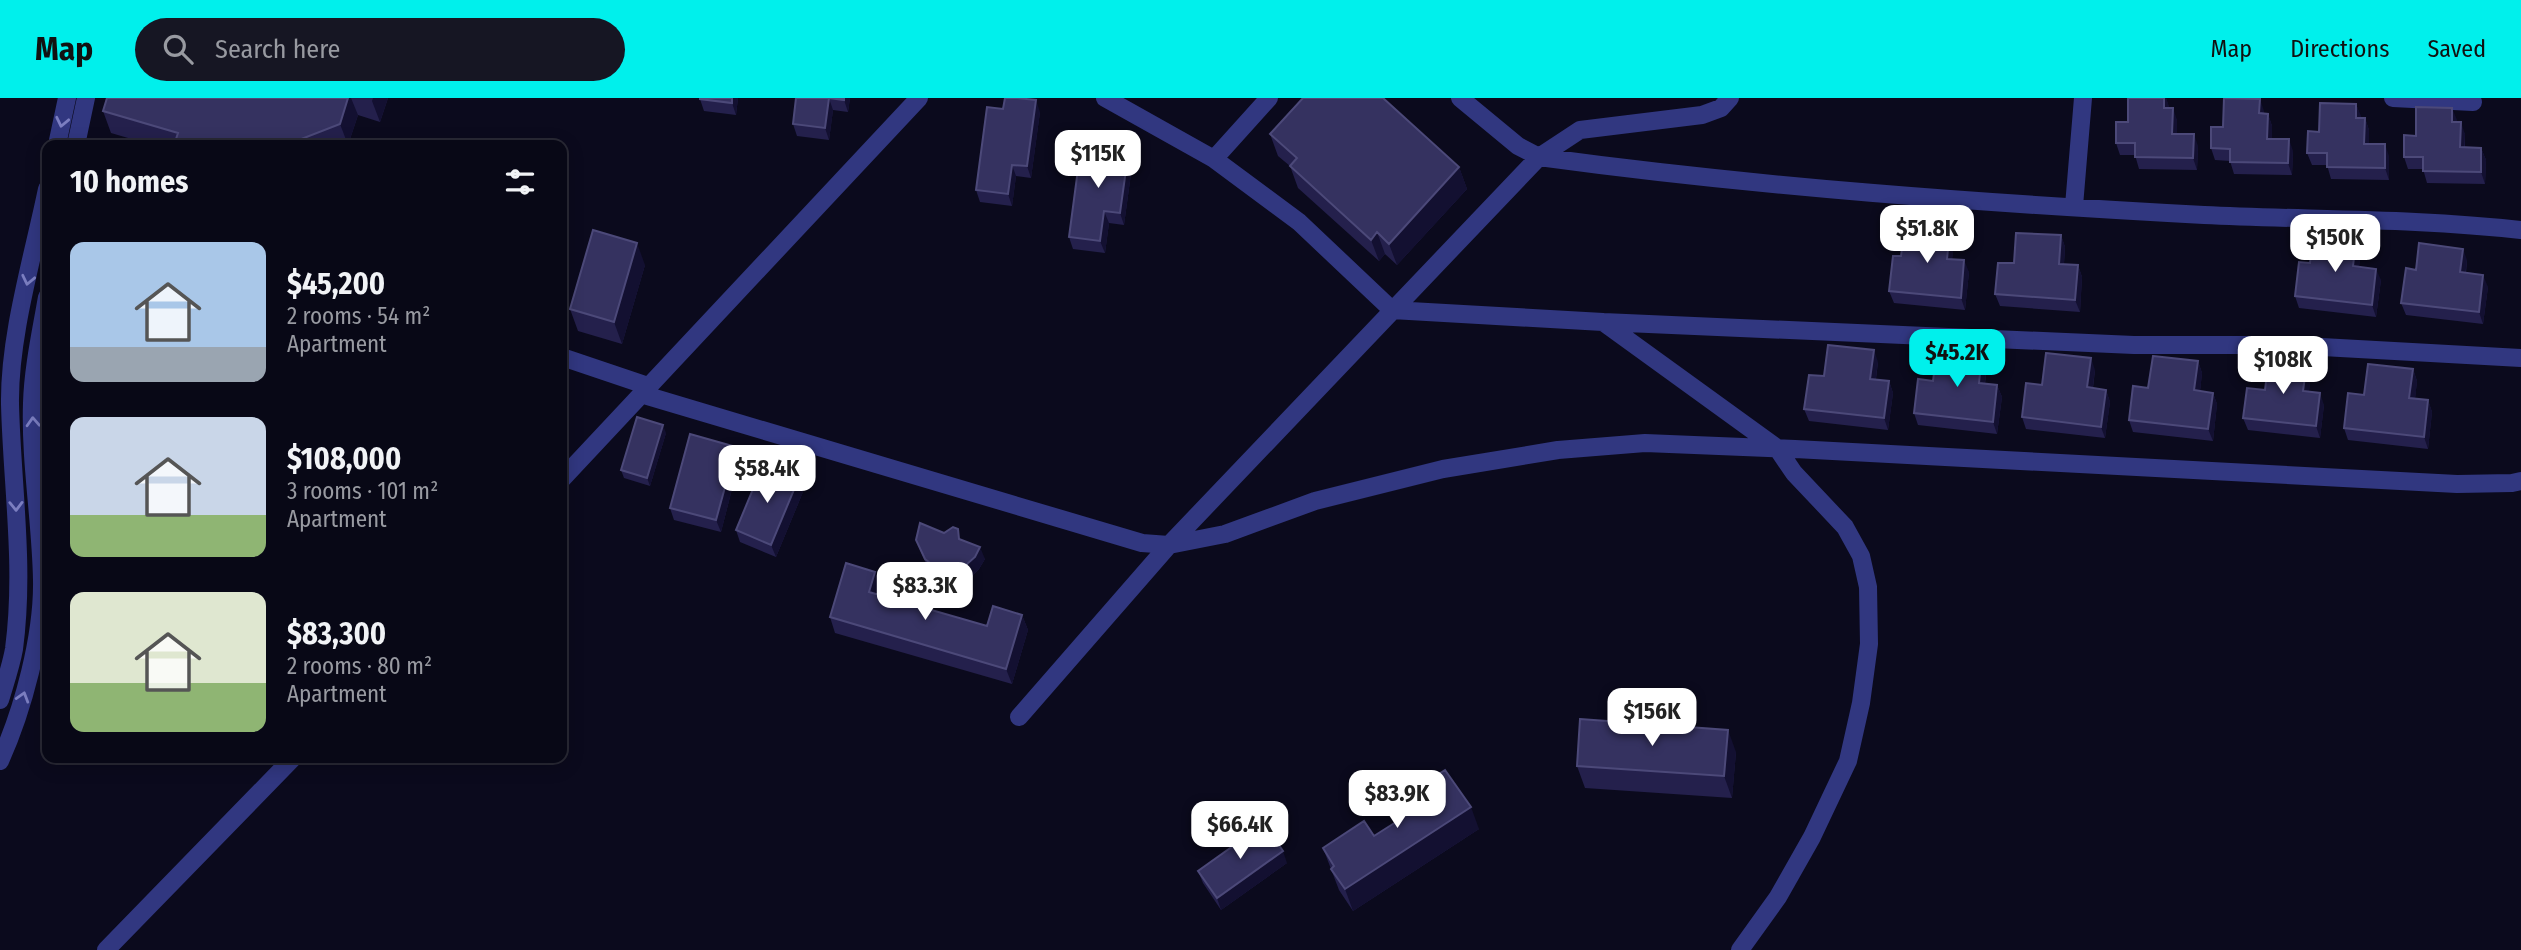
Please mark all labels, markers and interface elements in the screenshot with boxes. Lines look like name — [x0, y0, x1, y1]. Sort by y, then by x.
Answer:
search box — [135, 18, 625, 81]
text: Map — [35, 29, 93, 69]
icon: search — [159, 30, 197, 68]
text: Search here — [215, 34, 340, 65]
text: Map — [2211, 35, 2252, 63]
text: Directions — [2290, 35, 2389, 63]
text: Saved — [2427, 35, 2486, 63]
one-way arrow — [56, 116, 70, 128]
pin: $115K — [1049, 130, 1147, 190]
text: $115K — [1071, 139, 1125, 167]
icon: filters — [501, 163, 539, 201]
text: 10 homes — [70, 164, 188, 200]
pin: $51.8K — [1870, 206, 1984, 265]
text: $51.8K — [1896, 214, 1958, 242]
pin: $150K — [2286, 214, 2384, 274]
text: $150K — [2306, 223, 2364, 251]
text: $45,200 — [287, 266, 385, 302]
icon: home — [126, 270, 210, 354]
one-way arrow — [22, 274, 37, 286]
text: 2 rooms · 54 m² — [287, 302, 430, 330]
text: Apartment — [287, 330, 387, 358]
pin: $45.2K — [1900, 330, 2014, 389]
pin: $108K — [2234, 336, 2332, 396]
text: $45.2K — [1925, 338, 1989, 366]
text: $108K — [2254, 345, 2312, 373]
one-way arrow — [26, 417, 41, 428]
text: $108,000 — [287, 441, 401, 477]
icon: home — [126, 445, 210, 529]
pin: $58.4K — [710, 446, 824, 505]
text: $58.4K — [735, 454, 799, 482]
text: 3 rooms · 101 m² — [287, 477, 438, 505]
one-way arrow — [9, 501, 24, 512]
text: Apartment — [287, 505, 387, 533]
pin: $83.3K — [868, 562, 982, 622]
text: $83.3K — [893, 571, 957, 599]
text: $83,300 — [287, 616, 386, 652]
icon: home — [126, 620, 210, 704]
text: 2 rooms · 80 m² — [287, 652, 432, 680]
text: Apartment — [287, 680, 387, 708]
pin: $156K — [1603, 688, 1701, 748]
one-way arrow — [14, 691, 29, 703]
text: $156K — [1623, 697, 1681, 725]
pin: $83.9K — [1340, 770, 1454, 830]
text: $83.9K — [1365, 779, 1429, 807]
pin: $66.4K — [1183, 802, 1297, 861]
text: $66.4K — [1207, 810, 1273, 838]

